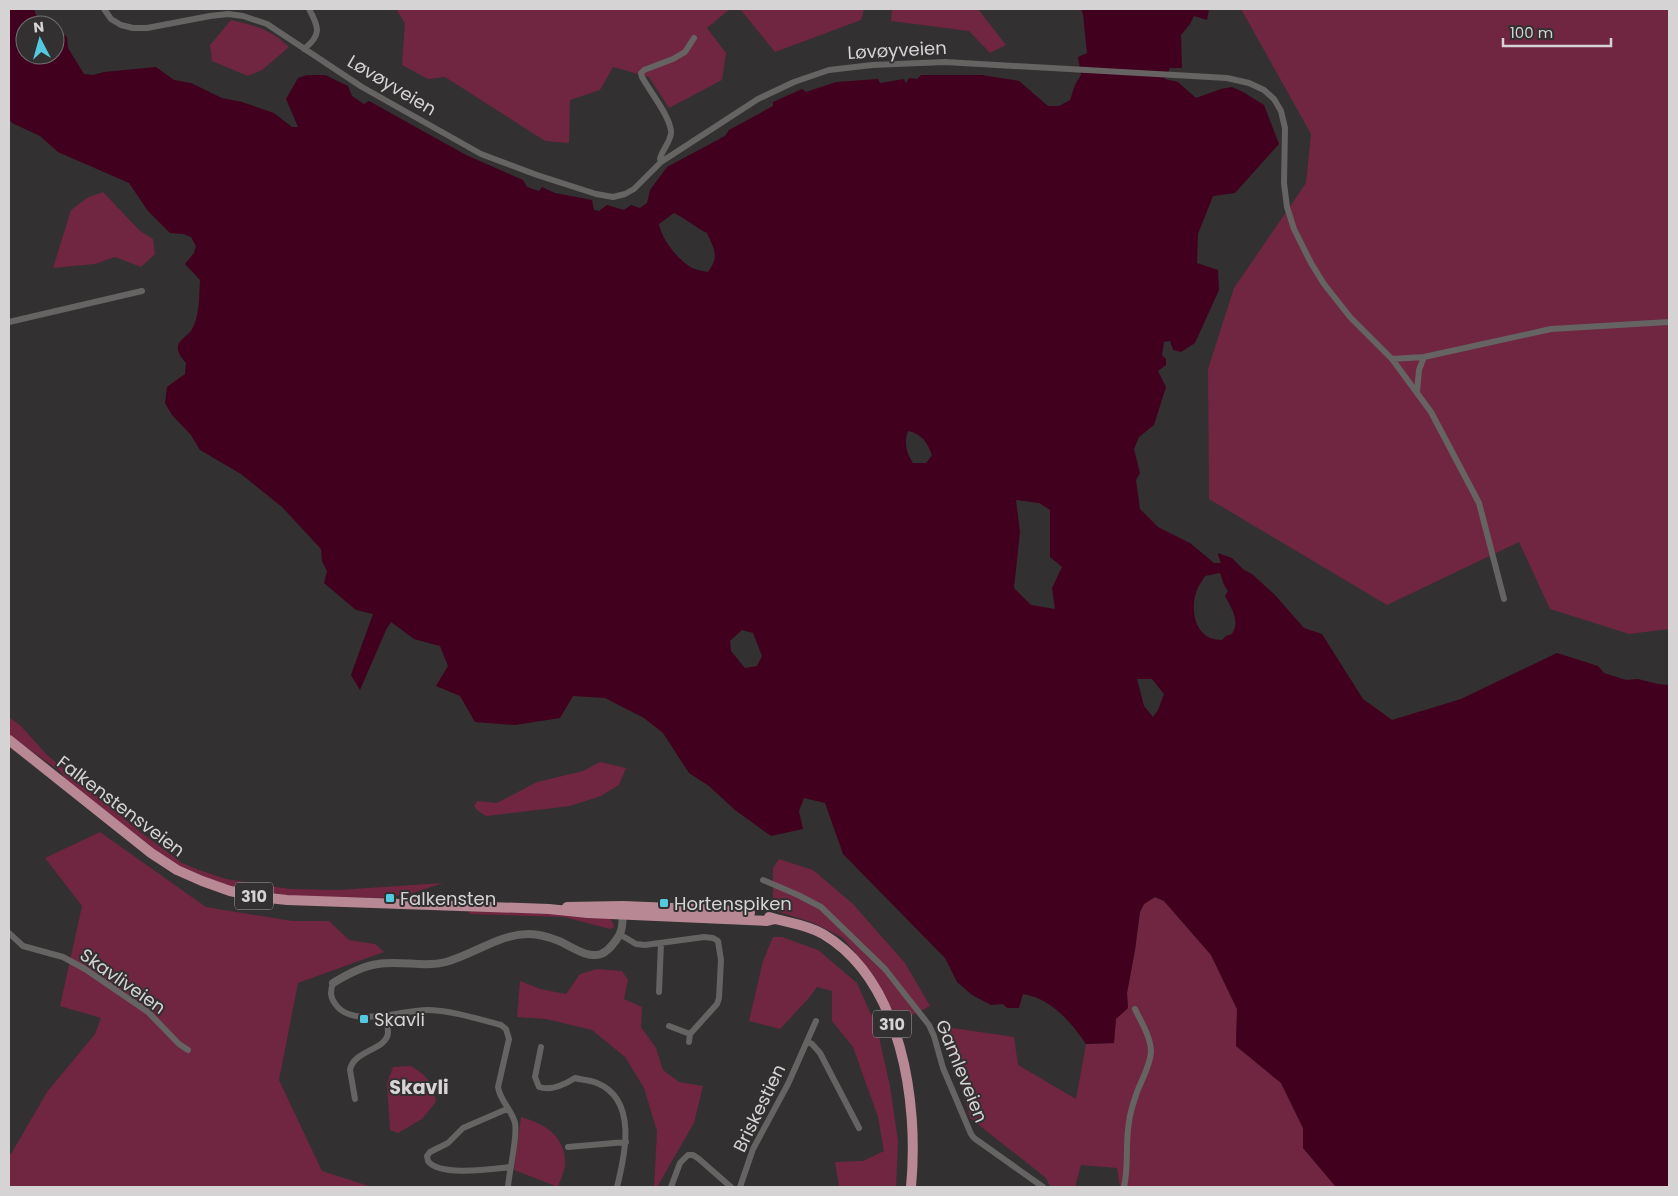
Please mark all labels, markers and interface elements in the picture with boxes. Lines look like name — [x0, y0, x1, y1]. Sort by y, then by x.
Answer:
north arrow — [15, 15, 65, 65]
scale bar — [1503, 15, 1610, 47]
text: N — [32, 17, 45, 38]
text: 100 m — [1510, 22, 1553, 43]
street label: Løvøyveien — [847, 35, 947, 65]
street label: Løvøyveien — [343, 49, 441, 121]
street label: Falkenstensveien — [52, 750, 190, 862]
road number: 310 — [235, 882, 273, 909]
place label: Falkensten — [400, 886, 496, 911]
place label: Hortenspiken — [674, 891, 792, 916]
marker: Falkensten — [384, 892, 396, 904]
marker: Hortenspiken — [658, 897, 670, 909]
street label: Skavliveien — [75, 942, 171, 1020]
place label: Skavli — [374, 1007, 425, 1032]
road number: 310 — [873, 1011, 911, 1038]
marker: Skavli — [358, 1013, 370, 1025]
street label: Gamleveien — [930, 1016, 994, 1126]
street label: Briskestien — [727, 1060, 791, 1156]
district label: Skavli — [389, 1074, 449, 1101]

